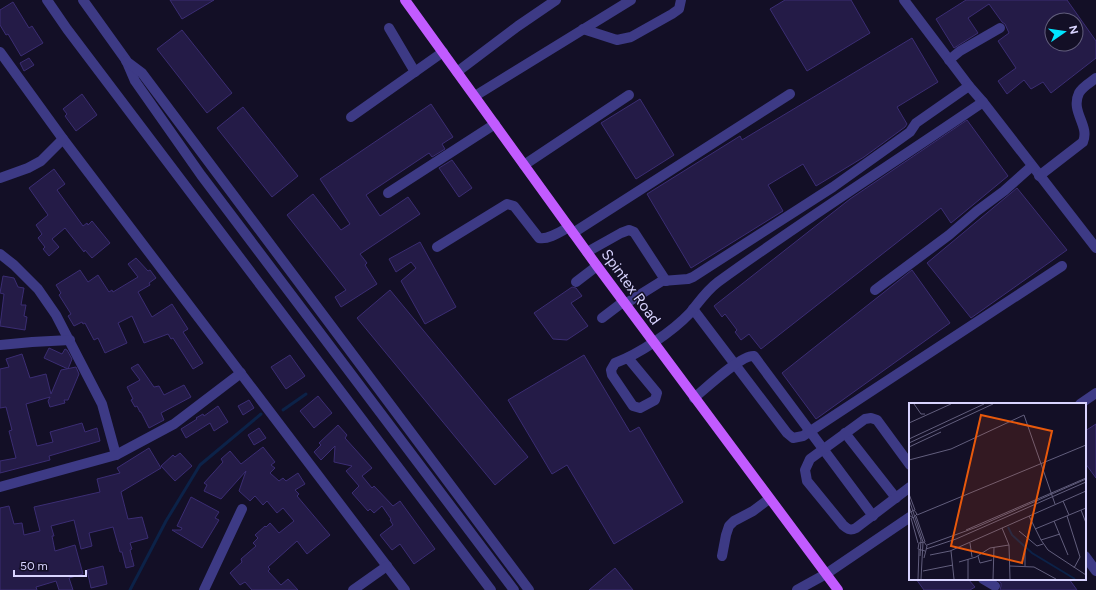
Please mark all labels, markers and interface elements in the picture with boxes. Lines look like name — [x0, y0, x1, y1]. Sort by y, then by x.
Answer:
north arrow — [1044, 12, 1084, 52]
text: N — [1066, 24, 1081, 35]
street label: Spintex Road — [598, 246, 664, 328]
inset map — [909, 403, 1086, 580]
scale bar — [14, 552, 86, 578]
text: 50 m — [20, 559, 48, 573]

